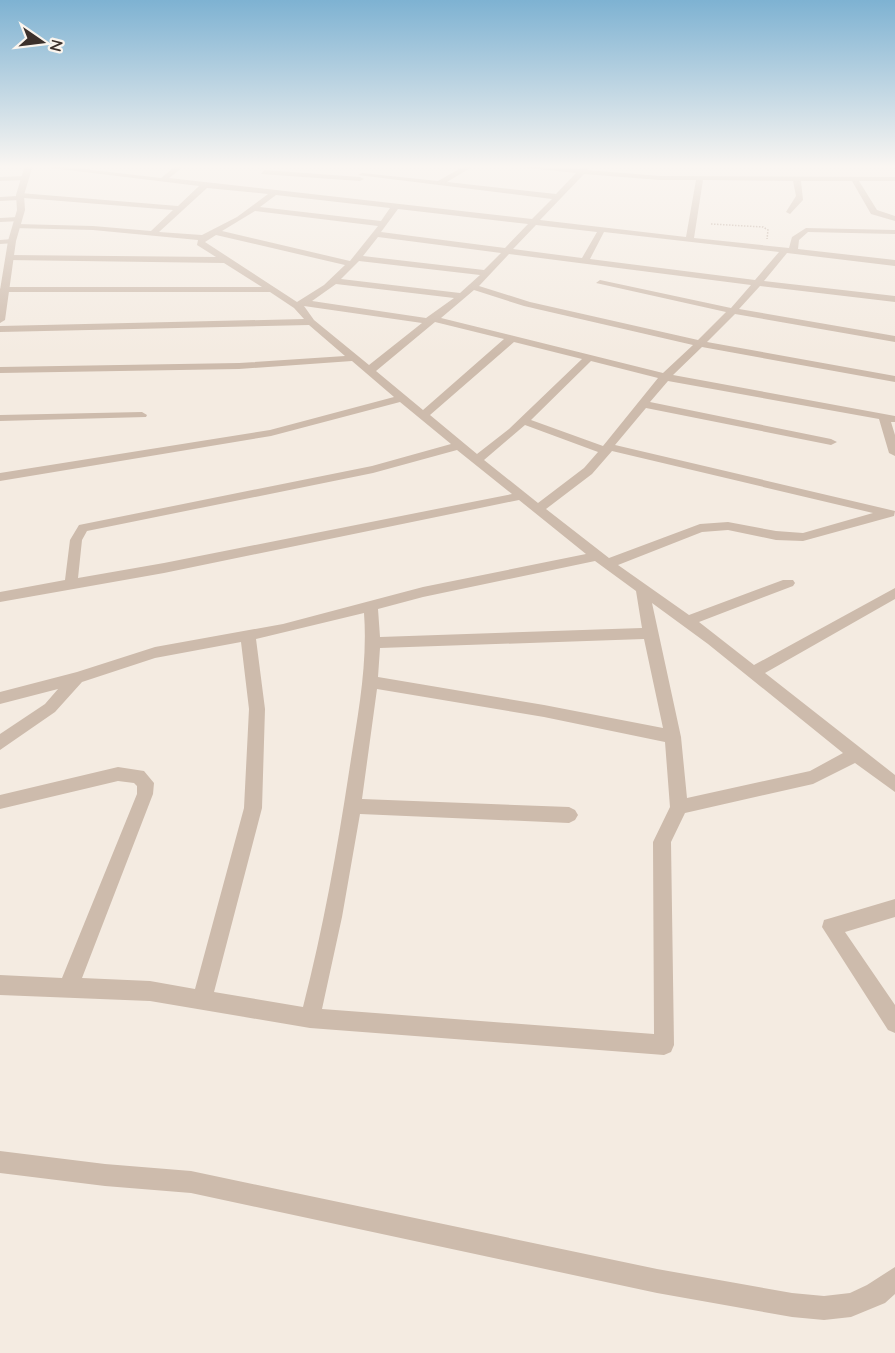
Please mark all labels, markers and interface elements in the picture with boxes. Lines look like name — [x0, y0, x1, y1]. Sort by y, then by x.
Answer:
north arrow — [12, 12, 72, 72]
text: N — [45, 38, 68, 54]

